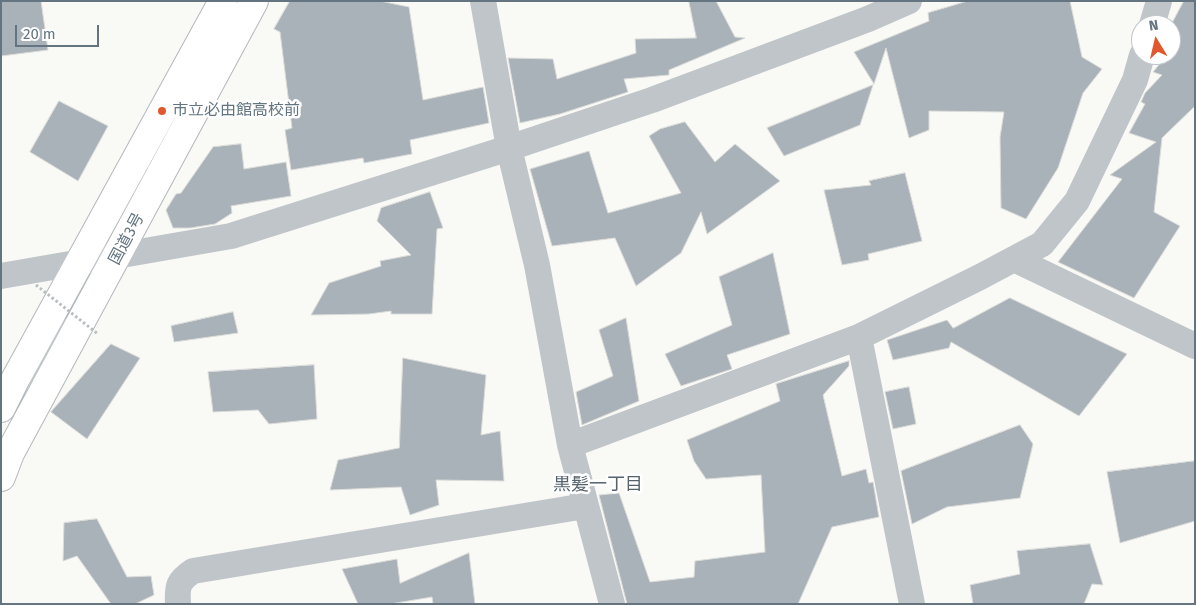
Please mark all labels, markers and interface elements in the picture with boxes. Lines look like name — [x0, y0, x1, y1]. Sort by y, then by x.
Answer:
scale bar — [18, 15, 101, 47]
north arrow — [1131, 15, 1181, 65]
text: N — [1148, 17, 1160, 35]
text: 20 m — [23, 25, 56, 43]
place label: 市立必由館高校前 — [172, 101, 300, 121]
marker: 市立必由館高校前 — [156, 105, 168, 117]
street label: 国道3号 — [105, 210, 149, 268]
district label: 黒髪一丁目 — [553, 474, 643, 496]

